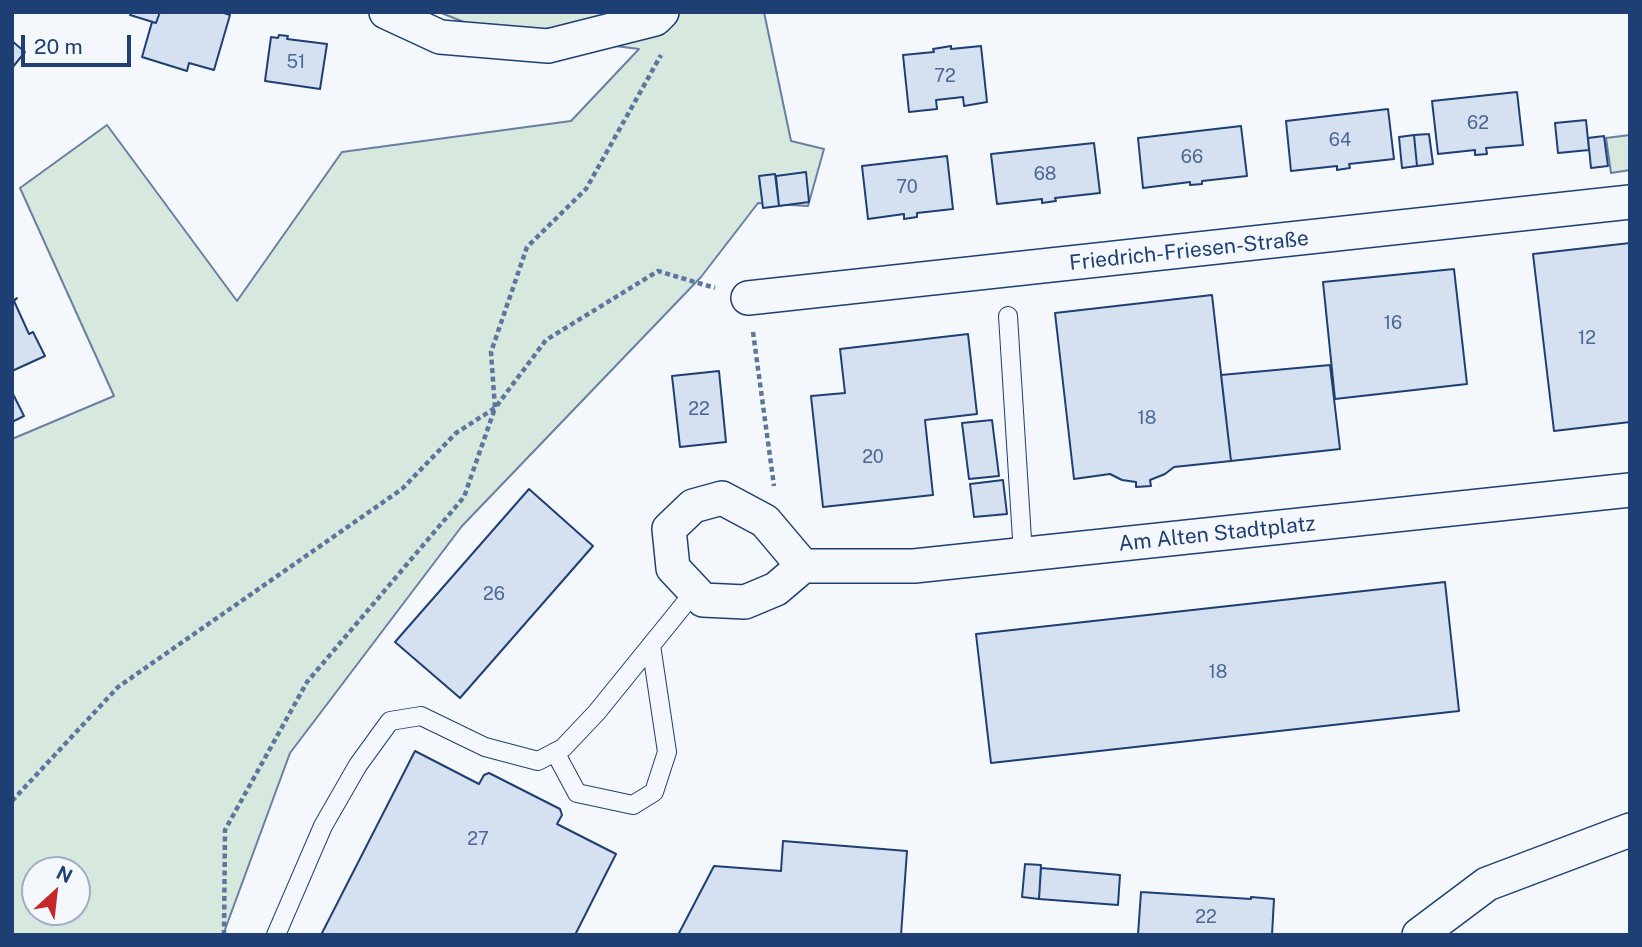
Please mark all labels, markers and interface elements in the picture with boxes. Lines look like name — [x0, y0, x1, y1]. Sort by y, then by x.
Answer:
scale bar — [24, 21, 135, 65]
text: 20 m — [34, 34, 83, 59]
house number: 51 — [287, 51, 305, 73]
house number: 72 — [934, 65, 956, 87]
house number: 62 — [1467, 112, 1489, 134]
house number: 64 — [1329, 129, 1351, 151]
house number: 66 — [1181, 146, 1203, 168]
house number: 68 — [1034, 163, 1056, 185]
house number: 70 — [896, 176, 918, 198]
street label: Friedrich-Friesen-Straße — [1068, 226, 1310, 276]
house number: 16 — [1384, 312, 1402, 334]
house number: 12 — [1578, 327, 1596, 349]
house number: 22 — [688, 398, 710, 420]
house number: 18 — [1138, 407, 1156, 429]
house number: 20 — [862, 446, 884, 468]
street label: Am Alten Stadtplatz — [1117, 511, 1317, 557]
house number: 26 — [483, 583, 505, 605]
house number: 18 — [1209, 661, 1227, 683]
house number: 27 — [467, 828, 489, 850]
north arrow — [21, 856, 91, 926]
text: N — [53, 861, 76, 887]
house number: 22 — [1195, 906, 1217, 928]

